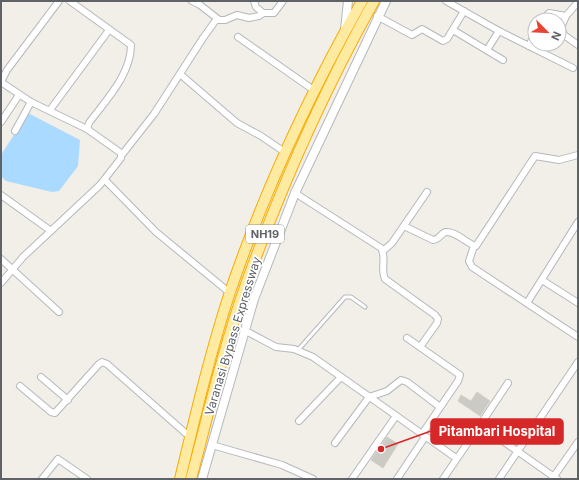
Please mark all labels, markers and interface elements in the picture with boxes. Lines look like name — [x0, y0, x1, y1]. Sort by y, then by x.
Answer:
north arrow — [527, 12, 567, 52]
text: N — [548, 29, 564, 43]
road number: NH19 — [246, 225, 284, 243]
street label: Varanasi Bypass Expressway — [201, 254, 264, 417]
callout: Pitambari Hospital — [431, 419, 563, 444]
text: Pitambari Hospital — [439, 423, 555, 439]

